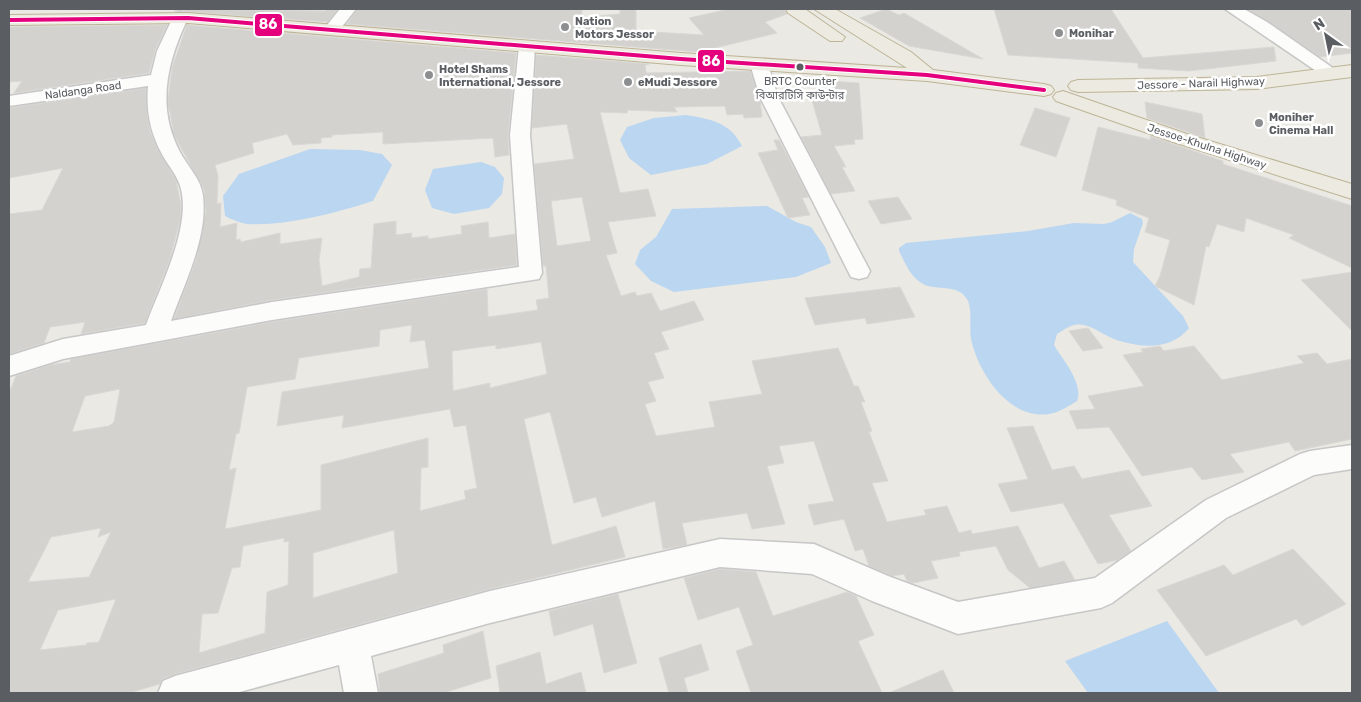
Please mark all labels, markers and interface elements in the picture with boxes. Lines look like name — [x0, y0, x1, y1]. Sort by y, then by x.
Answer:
north arrow — [1301, 10, 1351, 60]
line badge: 86 — [254, 13, 283, 37]
place label: Nation Motors Jessor — [575, 15, 654, 41]
text: N — [1310, 15, 1328, 34]
text: 86 — [259, 16, 277, 33]
marker: Nation Motors Jessor — [559, 21, 571, 33]
marker: Monihar — [1053, 27, 1065, 39]
place label: Monihar — [1069, 27, 1114, 40]
line badge: 86 — [697, 49, 725, 73]
text: 86 — [702, 53, 720, 70]
marker: BRTC Counter বিআরটিসি কাউন্টার — [795, 62, 805, 72]
place label: Hotel Shams International, Jessore — [439, 63, 562, 89]
marker: Hotel Shams International, Jessore — [423, 69, 435, 81]
place label: BRTC Counter বিআরটিসি কাউন্টার — [755, 75, 845, 102]
street label: Jessore - Narail Highway — [1137, 75, 1265, 92]
marker: eMudi Jessore — [622, 76, 634, 88]
place label: eMudi Jessore — [638, 76, 718, 89]
street label: Naldanga Road — [44, 79, 122, 102]
place label: Moniher Cinema Hall — [1269, 111, 1333, 137]
marker: Moniher Cinema Hall — [1253, 117, 1265, 129]
street label: Jessoe-Khulna Highway — [1146, 121, 1268, 172]

